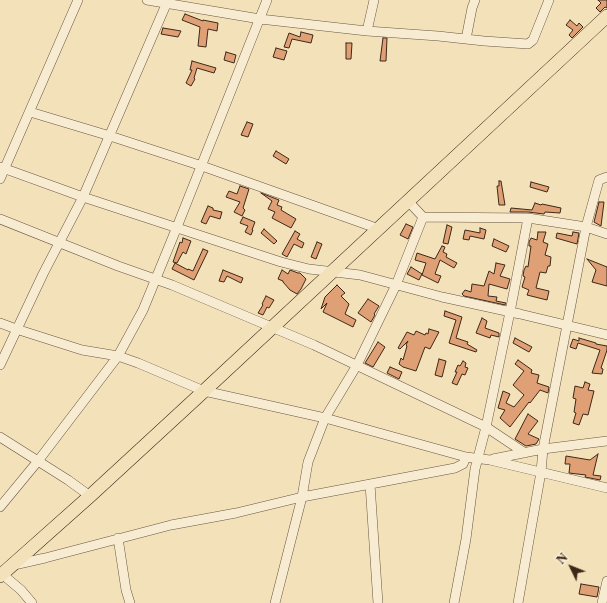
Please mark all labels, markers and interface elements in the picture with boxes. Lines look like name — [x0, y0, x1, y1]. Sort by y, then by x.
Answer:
north arrow — [551, 547, 591, 587]
text: N — [554, 551, 571, 567]

